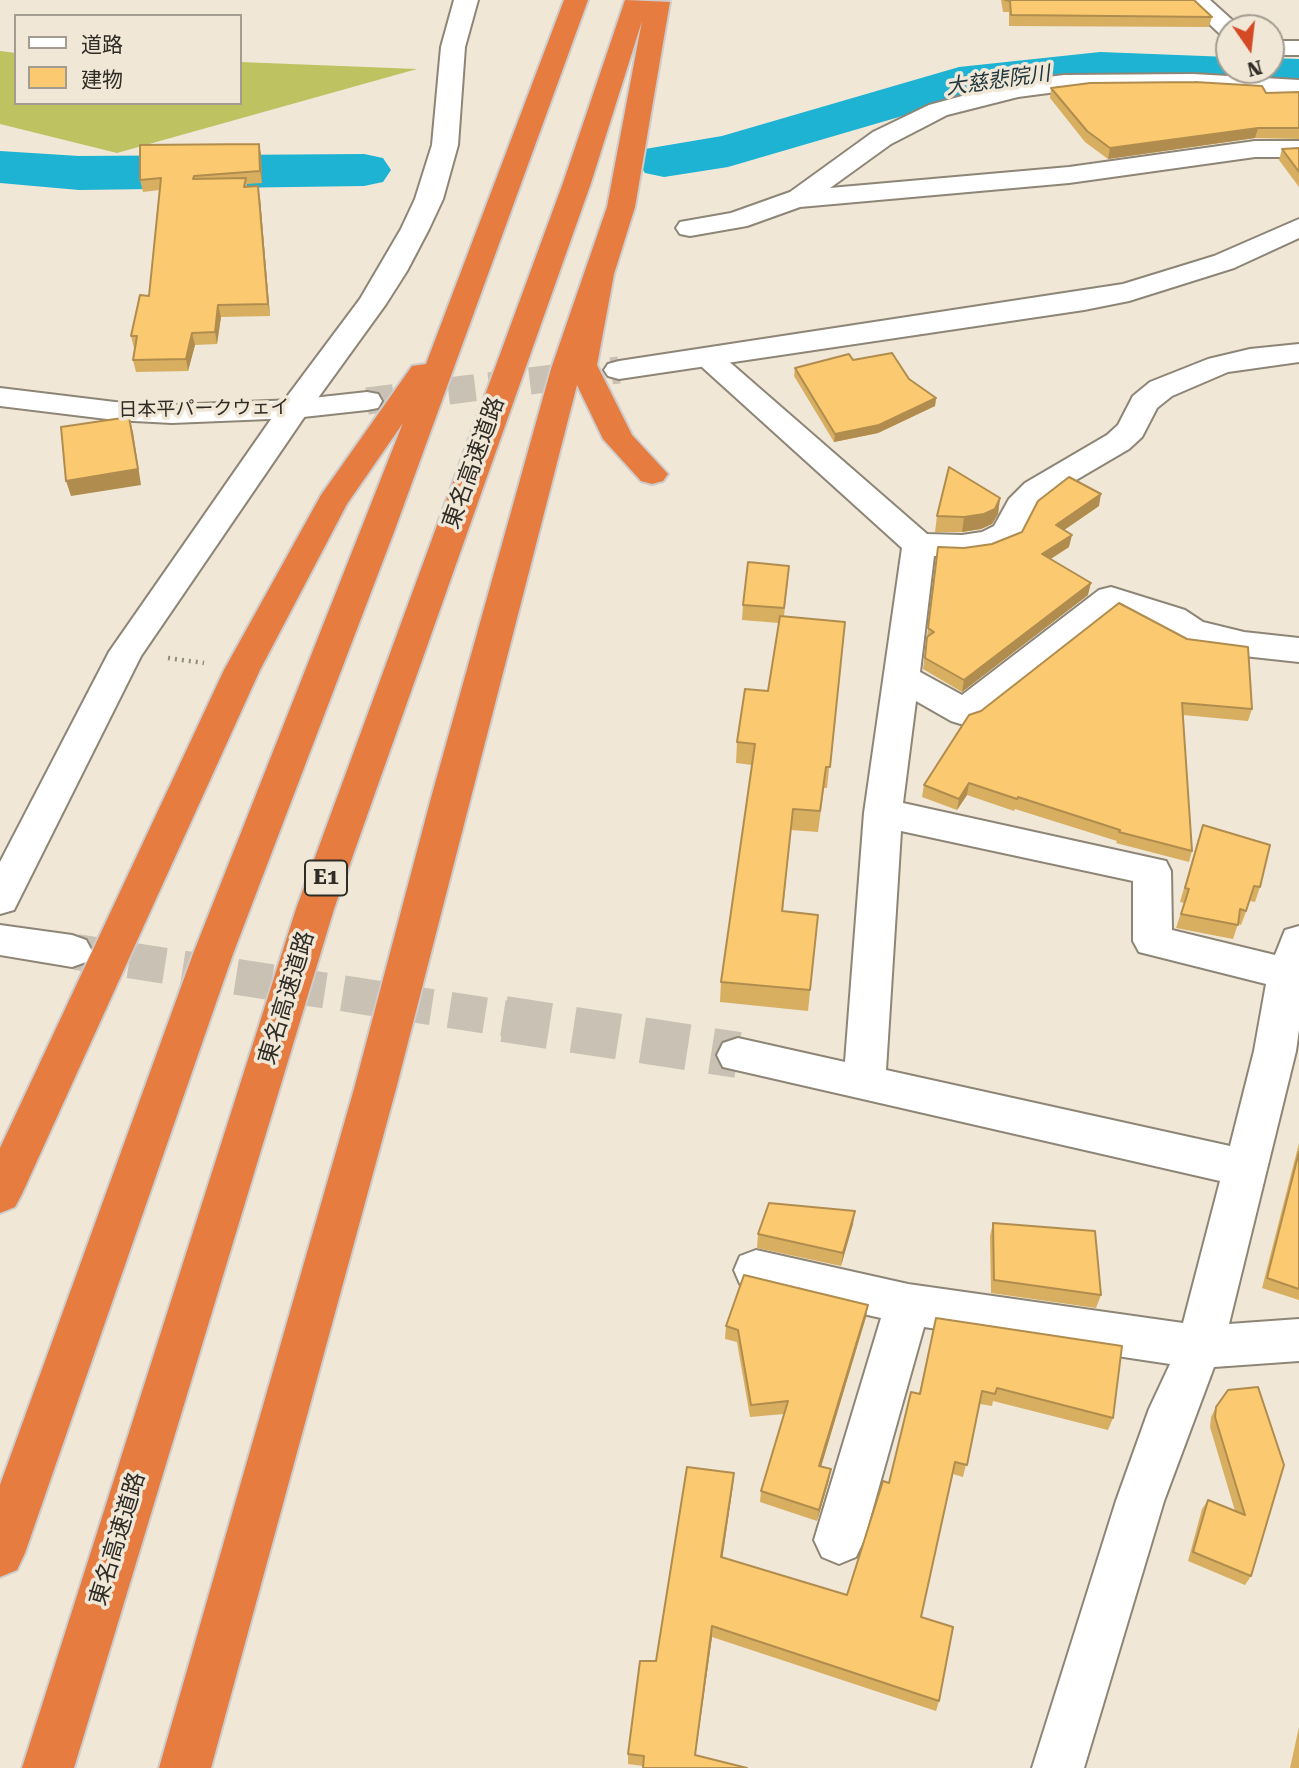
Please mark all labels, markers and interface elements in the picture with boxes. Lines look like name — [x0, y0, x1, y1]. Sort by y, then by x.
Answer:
legend — [14, 14, 242, 105]
north arrow — [1215, 14, 1285, 84]
text: 道路 — [81, 33, 123, 57]
text: N — [1245, 55, 1265, 81]
water label: 大慈悲院川 — [944, 61, 1052, 101]
text: 建物 — [81, 68, 123, 92]
street label: 東名高速道路 — [437, 393, 511, 533]
street label: 日本平パークウェイ — [118, 396, 290, 422]
road number: E1 — [305, 860, 347, 896]
street label: 東名高速道路 — [254, 928, 320, 1068]
street label: 東名高速道路 — [85, 1469, 151, 1609]

